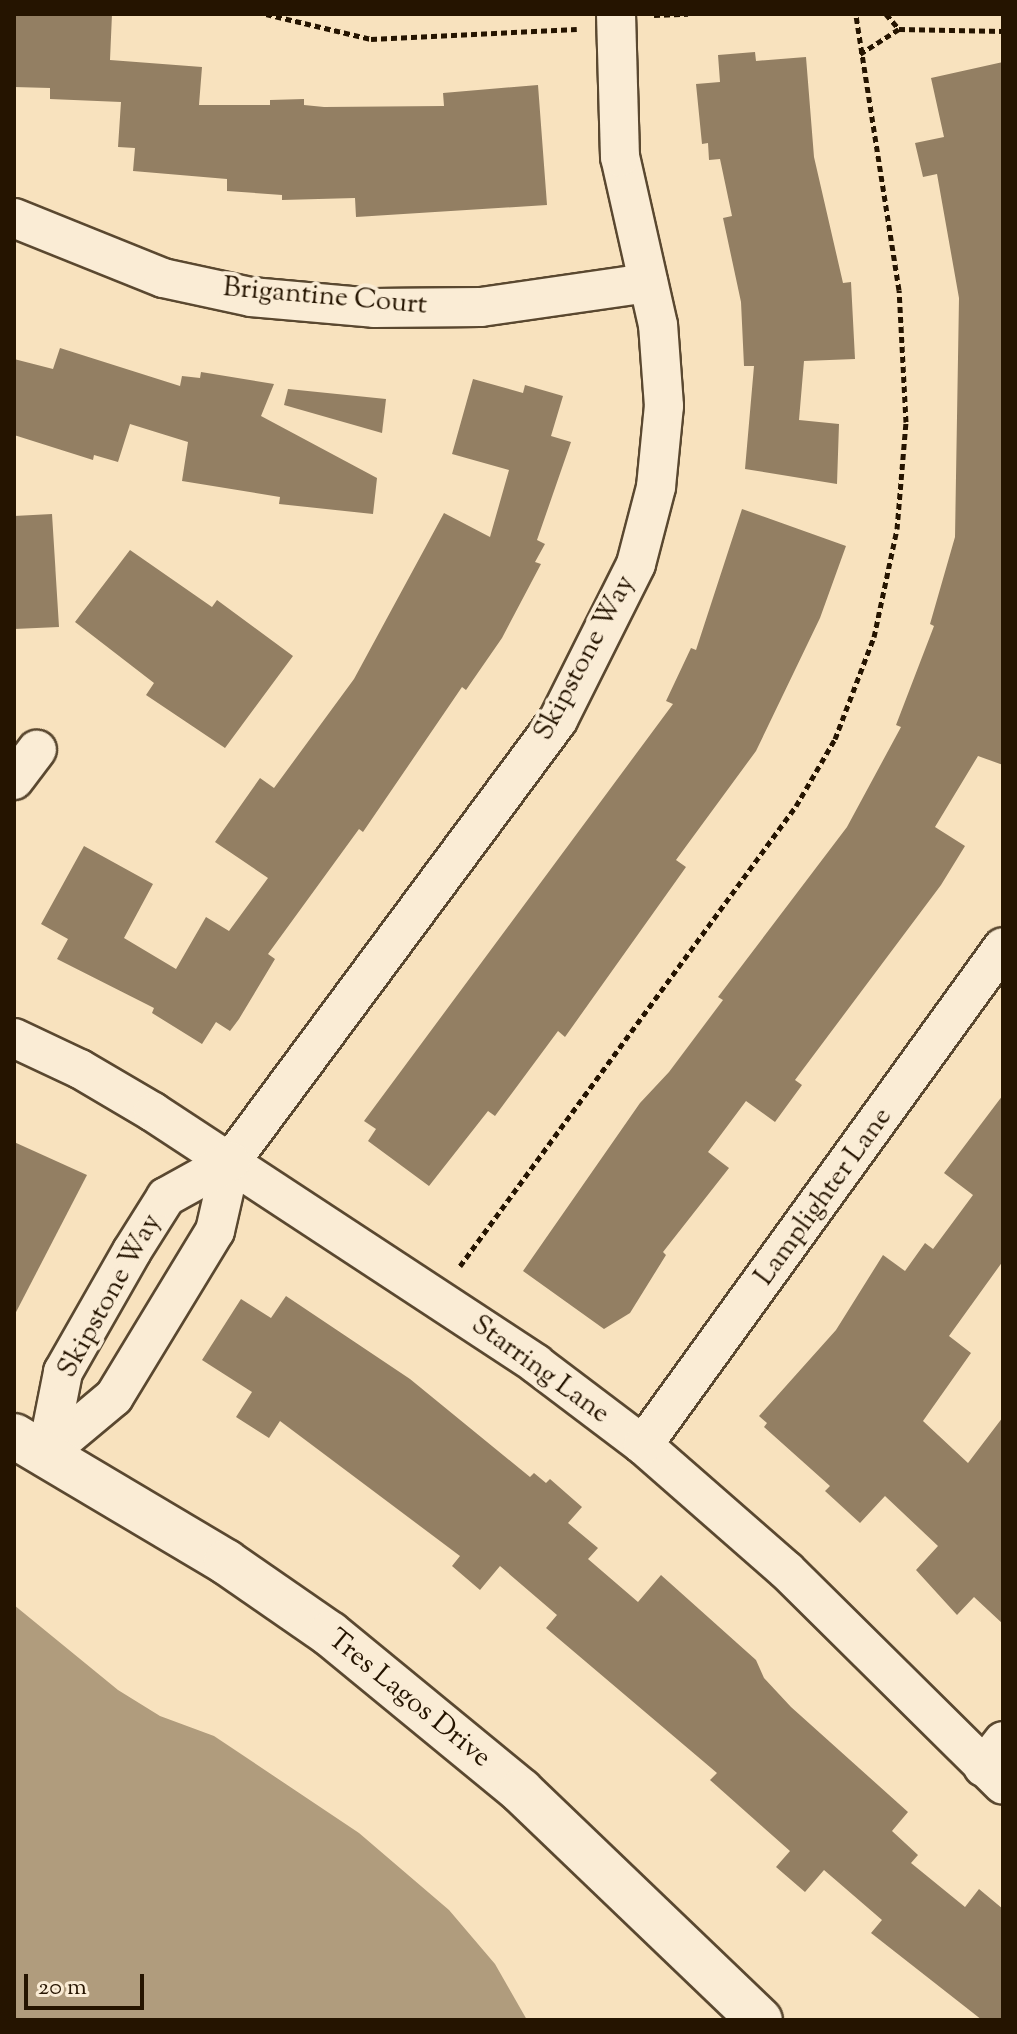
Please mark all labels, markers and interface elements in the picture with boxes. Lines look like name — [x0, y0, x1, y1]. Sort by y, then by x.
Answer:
street label: Brigantine Court — [221, 271, 429, 323]
street label: Skipstone Way — [527, 570, 643, 746]
street label: Lamplighter Lane — [748, 1101, 900, 1293]
street label: Skipstone Way — [51, 1208, 169, 1384]
street label: Starring Lane — [464, 1309, 616, 1431]
street label: Tres Lagos Drive — [321, 1623, 497, 1775]
scale bar — [28, 1958, 148, 2008]
text: 20 m — [38, 1971, 87, 2005]

